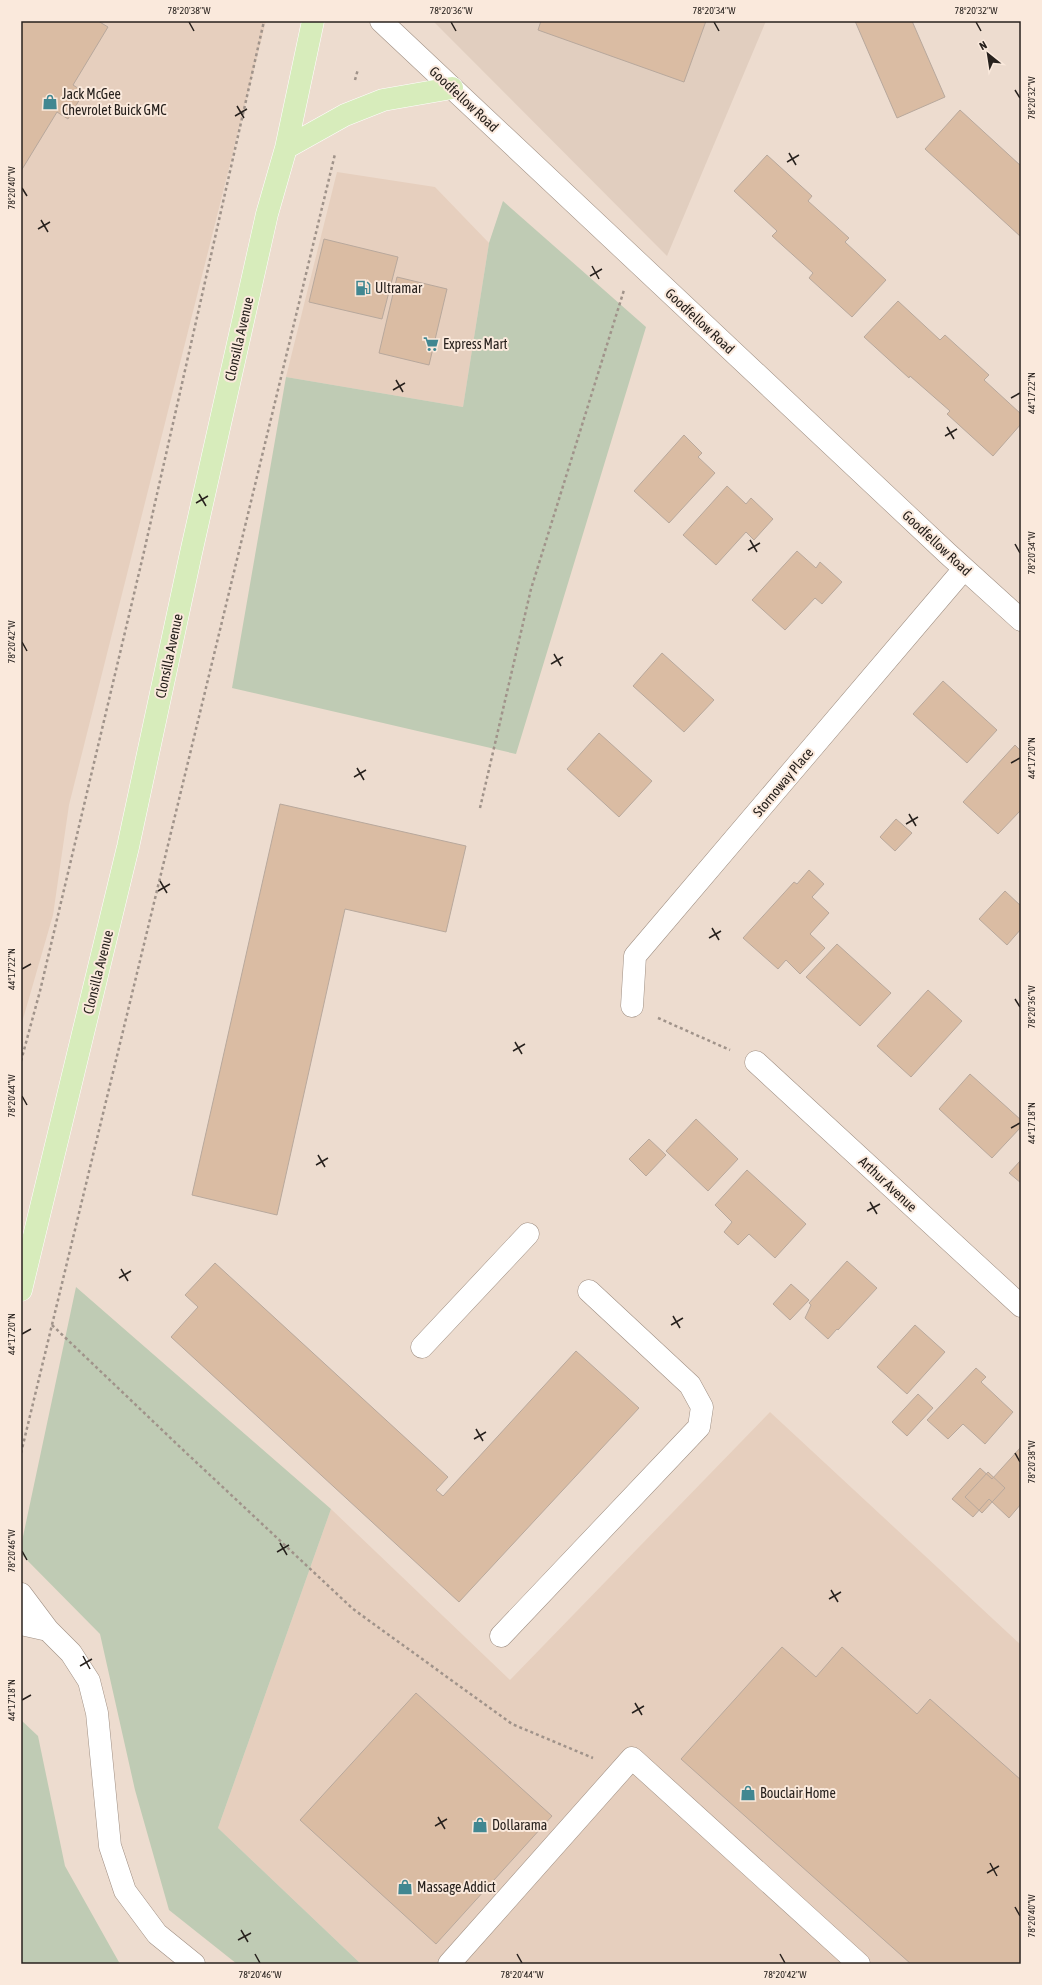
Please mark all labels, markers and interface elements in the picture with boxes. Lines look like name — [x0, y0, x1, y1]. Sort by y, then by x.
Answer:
text: 78°20'38"W — [167, 5, 211, 16]
text: 78°20'36"W — [429, 5, 473, 16]
text: 78°20'34"W — [692, 5, 736, 16]
text: 78°20'32"W — [954, 5, 998, 16]
north arrow — [968, 34, 1008, 74]
text: N — [977, 39, 989, 52]
street label: Goodfellow Road — [426, 63, 502, 135]
text: 78°20'32"W — [1026, 76, 1037, 120]
place label: Jack McGee Chevrolet Buick GMC — [62, 86, 167, 118]
shop icon: Jack McGee Chevrolet Buick GMC — [41, 93, 59, 111]
text: 78°20'40"W — [6, 166, 17, 210]
fuel station icon: Ultramar — [354, 279, 372, 297]
place label: Ultramar — [375, 280, 423, 296]
street label: Goodfellow Road — [662, 285, 738, 357]
street label: Clonsilla Avenue — [222, 295, 256, 383]
supermarket icon: Express Mart — [422, 335, 440, 353]
place label: Express Mart — [443, 336, 507, 352]
text: 44°17'22"N — [1026, 372, 1037, 414]
street label: Goodfellow Road — [899, 507, 975, 579]
text: 78°20'34"W — [1026, 531, 1037, 575]
street label: Clonsilla Avenue — [152, 612, 186, 700]
text: 78°20'42"W — [6, 620, 17, 664]
text: 44°17'20"N — [1026, 737, 1037, 779]
street label: Stornoway Place — [750, 744, 816, 820]
street label: Clonsilla Avenue — [80, 928, 116, 1016]
text: 44°17'22"N — [6, 948, 17, 990]
text: 78°20'36"W — [1026, 985, 1037, 1029]
text: 78°20'44"W — [6, 1074, 17, 1118]
text: 44°17'18"N — [1026, 1102, 1037, 1144]
street label: Arthur Avenue — [856, 1153, 920, 1215]
text: 44°17'20"N — [6, 1313, 17, 1355]
text: 78°20'38"W — [1026, 1440, 1037, 1484]
text: 78°20'46"W — [6, 1529, 17, 1573]
text: 44°17'18"N — [6, 1679, 17, 1721]
shop icon: Bouclair Home — [739, 1784, 757, 1802]
place label: Bouclair Home — [760, 1785, 836, 1801]
shop icon: Dollarama — [471, 1816, 489, 1834]
place label: Dollarama — [492, 1817, 547, 1833]
shop icon: Massage Addict — [396, 1878, 414, 1896]
place label: Massage Addict — [417, 1879, 496, 1895]
text: 78°20'40"W — [1026, 1894, 1037, 1938]
text: 78°20'46"W — [238, 1969, 282, 1980]
text: 78°20'44"W — [500, 1969, 544, 1980]
text: 78°20'42"W — [763, 1969, 807, 1980]

